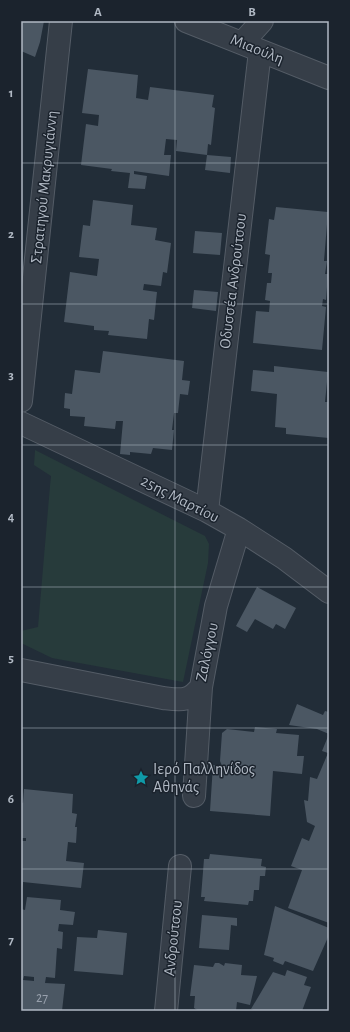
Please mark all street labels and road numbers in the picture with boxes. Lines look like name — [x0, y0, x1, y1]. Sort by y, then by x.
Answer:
street label: Μιαούλη — [228, 31, 286, 67]
street label: Στρατηγού Μακρυγιάννη — [28, 110, 60, 264]
street label: Οδυσσέα Ανδρούτσου — [217, 212, 249, 350]
street label: 25ης Μαρτίου — [138, 472, 222, 526]
street label: Ζαλόγγου — [193, 621, 221, 683]
street label: Ανδρούτσου — [161, 899, 185, 977]

